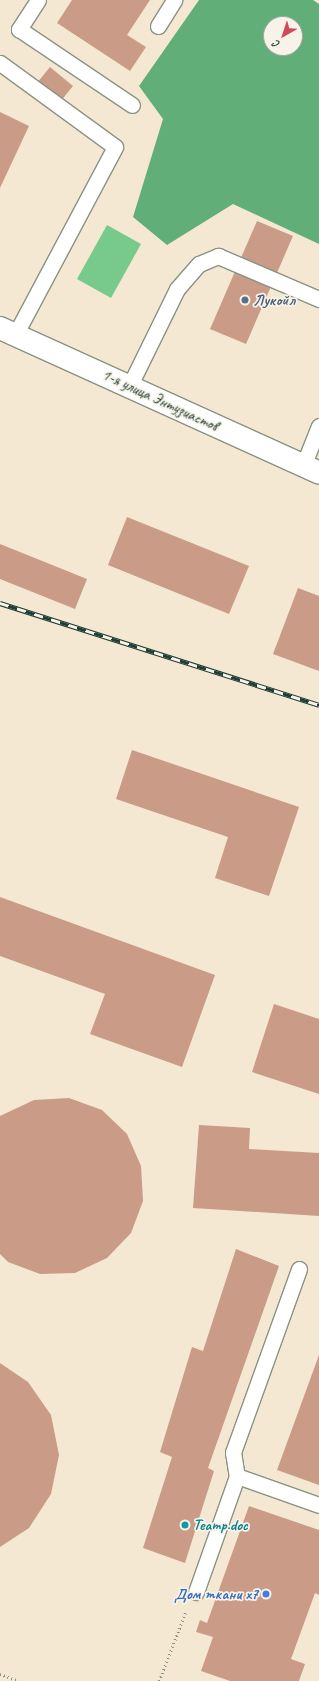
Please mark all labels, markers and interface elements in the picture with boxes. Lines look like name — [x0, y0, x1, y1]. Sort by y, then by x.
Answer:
north arrow — [263, 16, 303, 56]
text: С — [270, 37, 283, 52]
place label: Лукойл — [253, 290, 295, 310]
marker: Лукойл — [240, 295, 250, 305]
street label: 1-я улица Энтузиастов — [97, 364, 223, 436]
place label: Театр.doc — [193, 1515, 248, 1535]
marker: Театр.doc — [180, 1520, 190, 1530]
place label: Дом ткани x7 — [174, 1584, 258, 1604]
marker: Дом ткани x7 — [261, 1589, 271, 1599]

